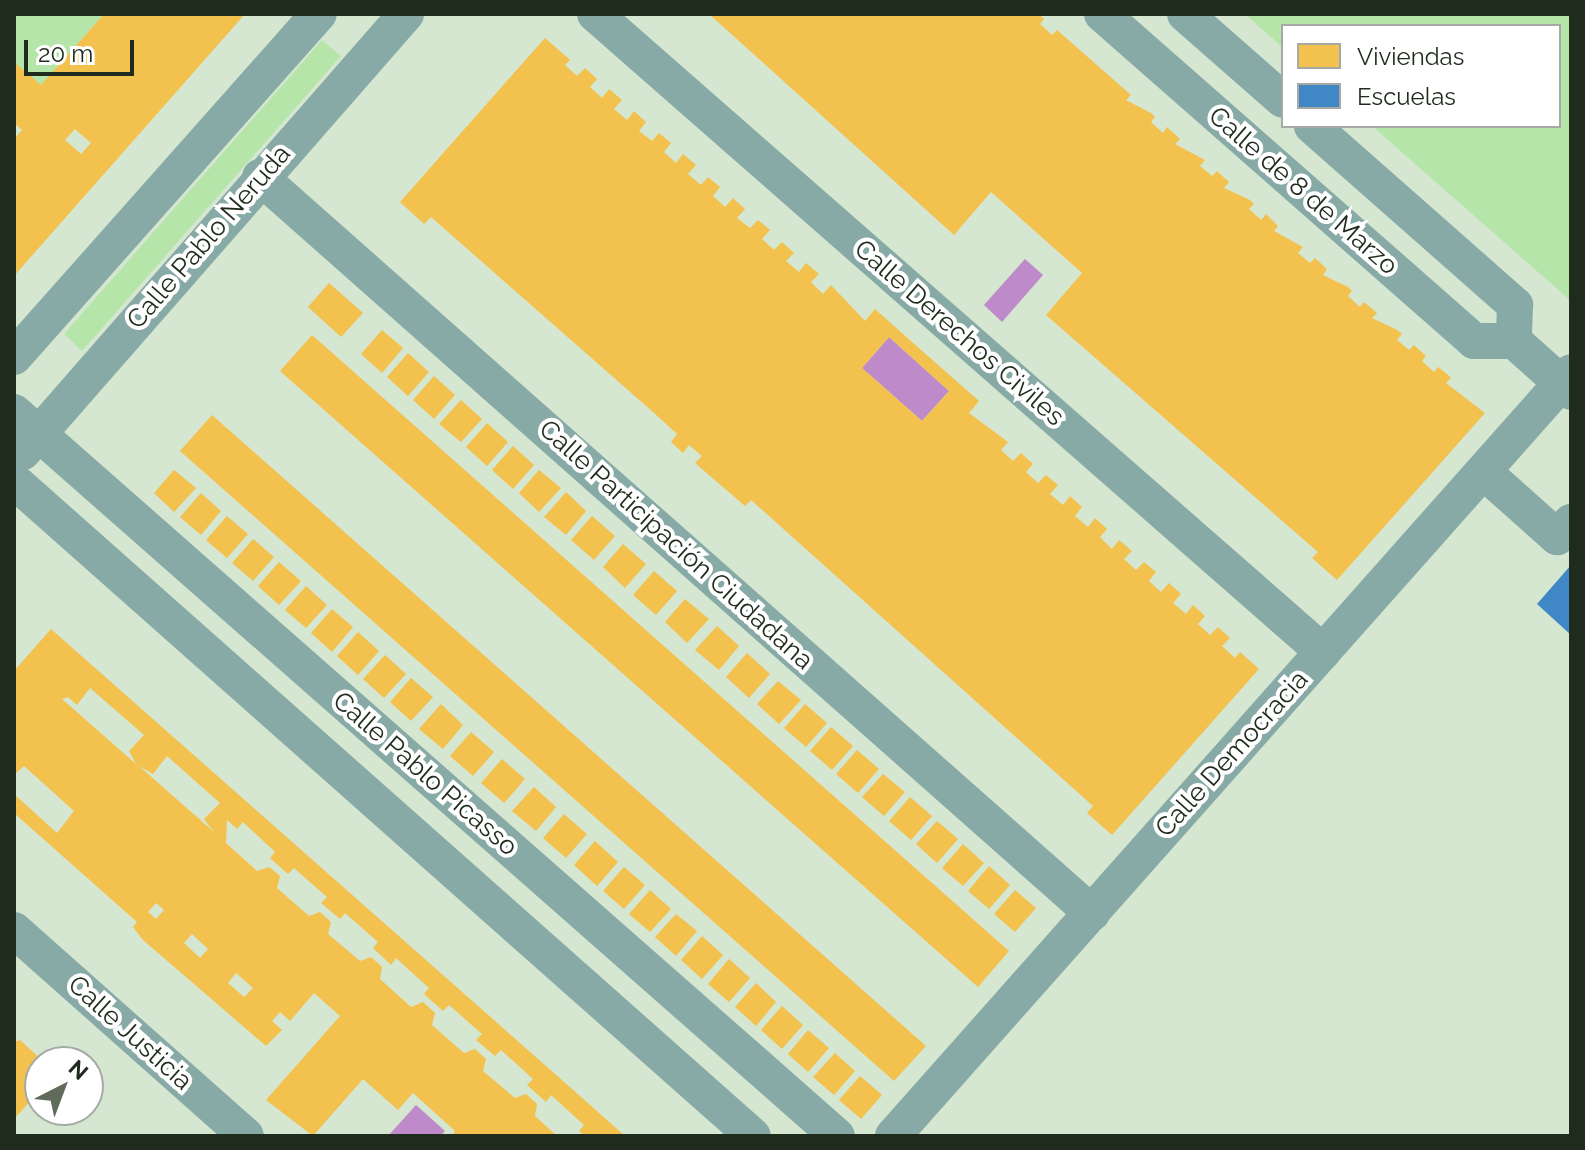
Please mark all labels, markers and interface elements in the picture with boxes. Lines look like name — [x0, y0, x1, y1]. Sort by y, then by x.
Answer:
scale bar — [28, 24, 138, 74]
legend — [1281, 24, 1561, 128]
text: 20 m — [38, 39, 93, 68]
text: Viviendas — [1357, 42, 1464, 71]
text: Escuelas — [1357, 82, 1456, 111]
street label: Calle de 8 de Marzo — [1202, 100, 1404, 282]
street label: Calle Pablo Neruda — [121, 139, 297, 335]
street label: Calle Derechos Civiles — [848, 233, 1070, 433]
street label: Calle Participación Ciudadana — [533, 414, 819, 676]
street label: Calle Democracia — [1149, 664, 1315, 844]
street label: Calle Pablo Picasso — [326, 685, 524, 863]
street label: Calle Justicia — [61, 969, 199, 1097]
north arrow — [24, 1046, 104, 1126]
text: N — [64, 1054, 94, 1085]

